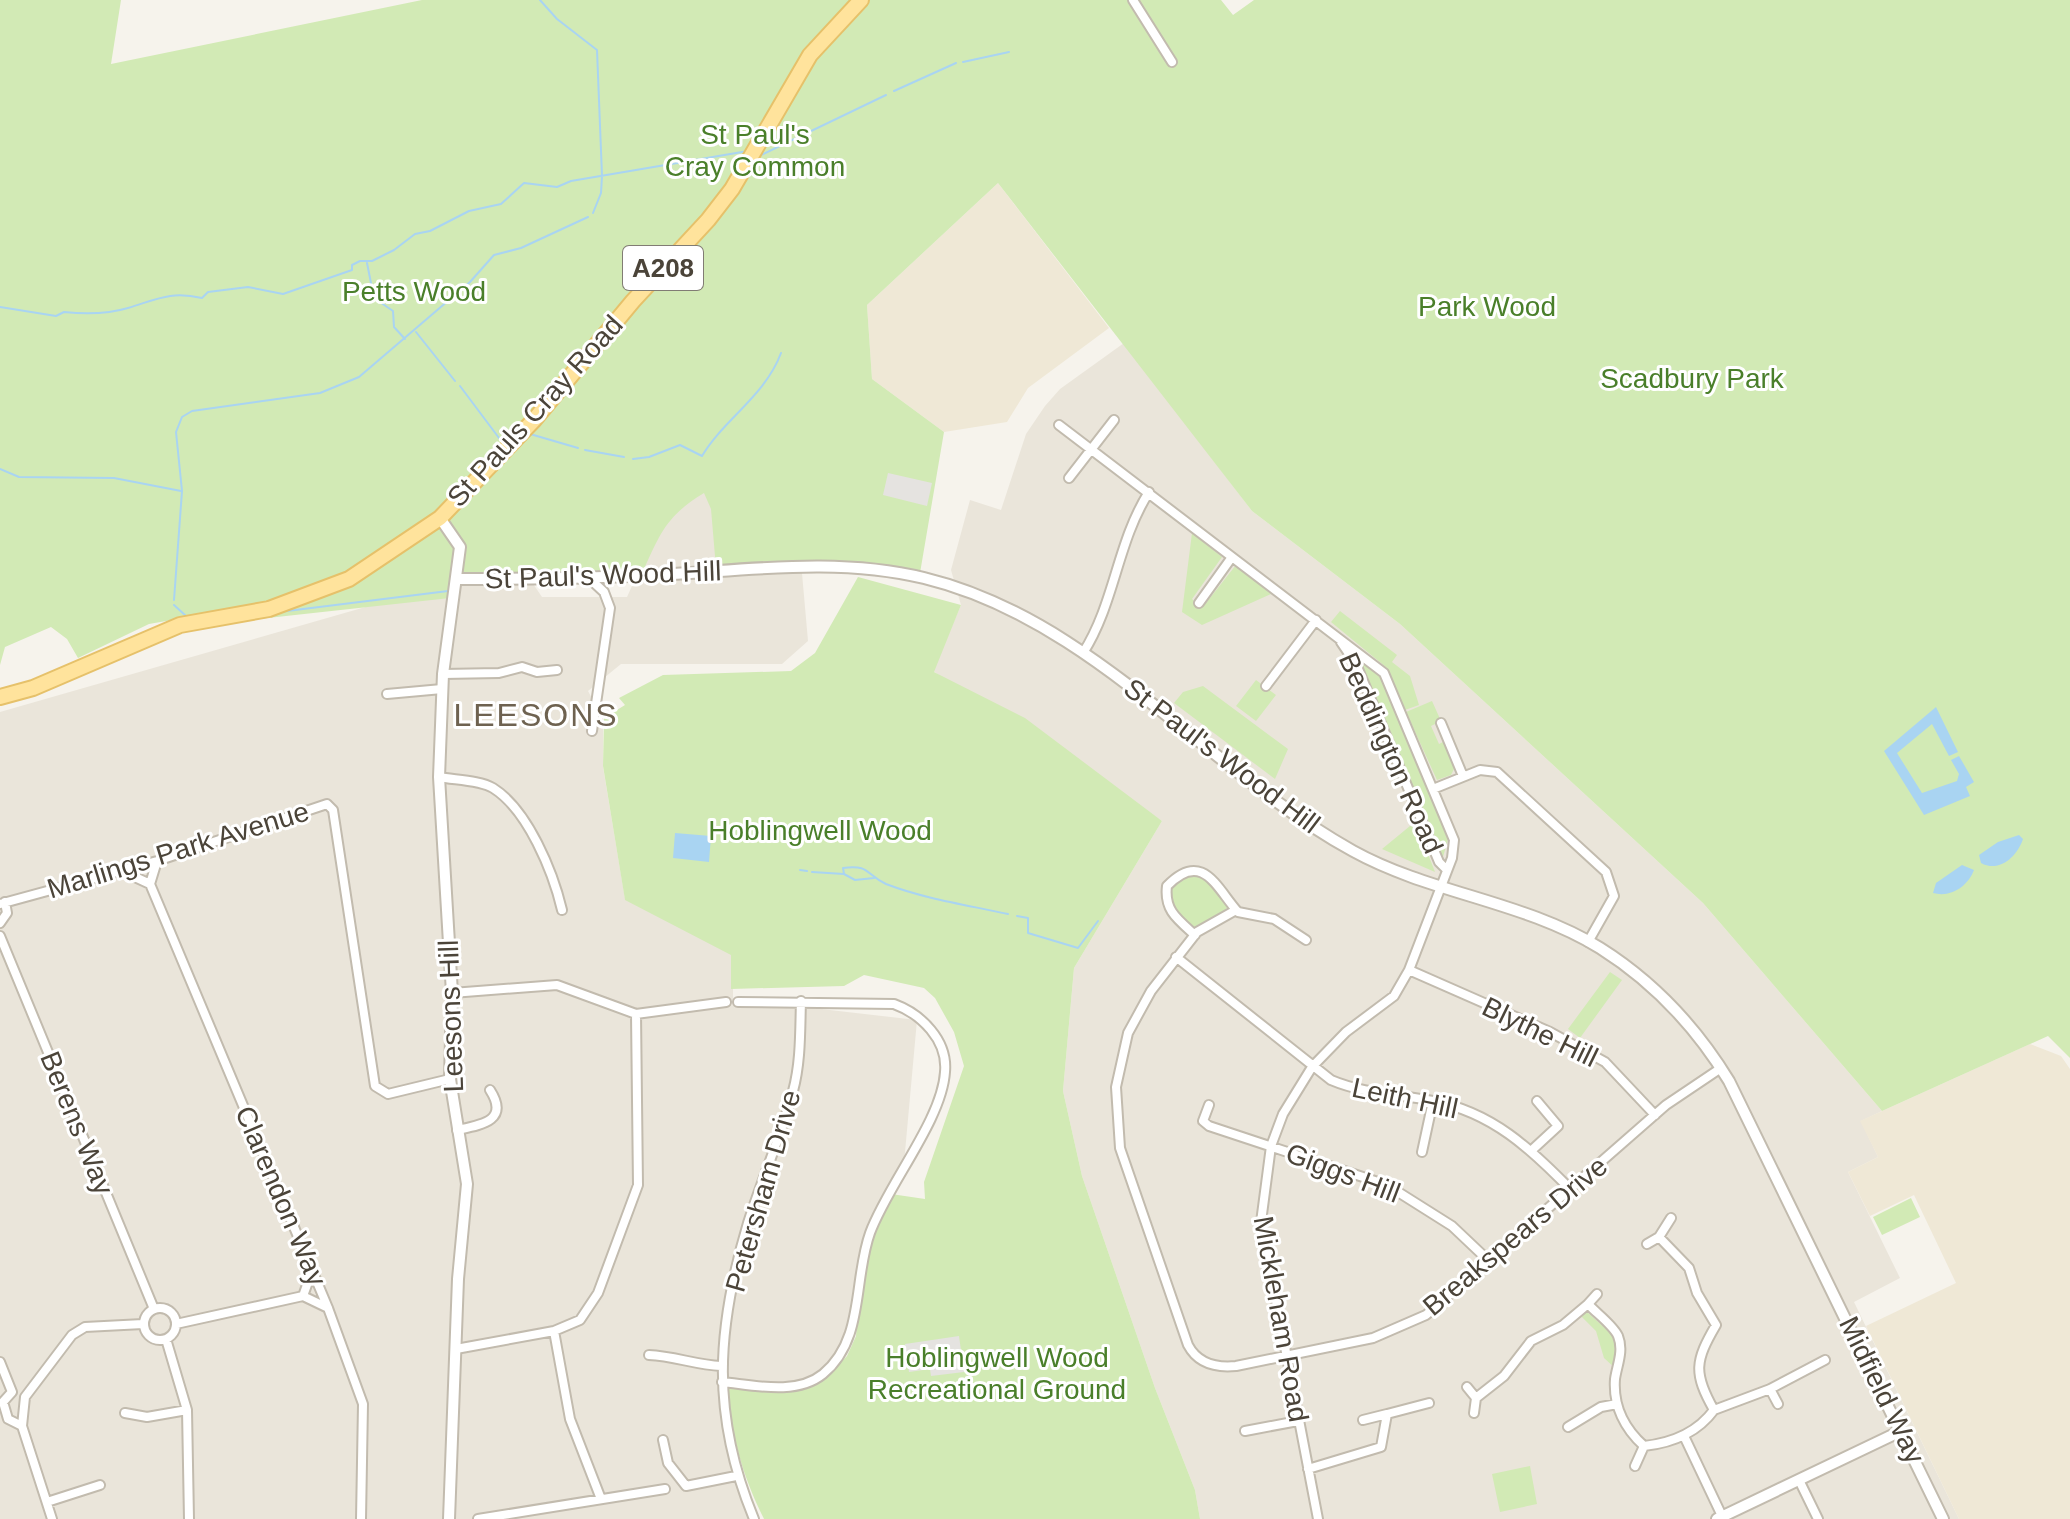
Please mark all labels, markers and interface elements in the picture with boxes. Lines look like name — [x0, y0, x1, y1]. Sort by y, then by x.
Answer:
park label: St Paul's Cray Common — [665, 119, 845, 182]
road number: A208 — [623, 246, 703, 290]
park label: Petts Wood — [342, 276, 486, 307]
park label: Park Wood — [1418, 291, 1556, 322]
street label: St Pauls Cray Road — [441, 309, 629, 513]
park label: Scadbury Park — [1600, 363, 1785, 394]
street label: St Paul's Wood Hill — [484, 555, 722, 595]
street label: Beddington Road — [1333, 648, 1449, 858]
street label: St Paul's Wood Hill — [1118, 672, 1326, 840]
district label: LEESONS — [453, 697, 619, 733]
street label: Marlings Park Avenue — [43, 795, 313, 905]
park label: Hoblingwell Wood — [708, 815, 932, 846]
street label: Leesons Hill — [433, 939, 469, 1093]
street label: Blythe Hill — [1477, 991, 1603, 1073]
street label: Berens Way — [34, 1047, 120, 1199]
street label: Leith Hill — [1349, 1072, 1461, 1124]
street label: Petersham Drive — [719, 1087, 807, 1295]
street label: Clarendon Way — [229, 1102, 333, 1290]
street label: Giggs Hill — [1282, 1137, 1404, 1209]
street label: Breakspears Drive — [1417, 1150, 1613, 1322]
street label: Mickleham Road — [1248, 1214, 1314, 1424]
street label: Midfield Way — [1833, 1312, 1931, 1468]
park label: Hoblingwell Wood Recreational Ground — [868, 1342, 1126, 1405]

